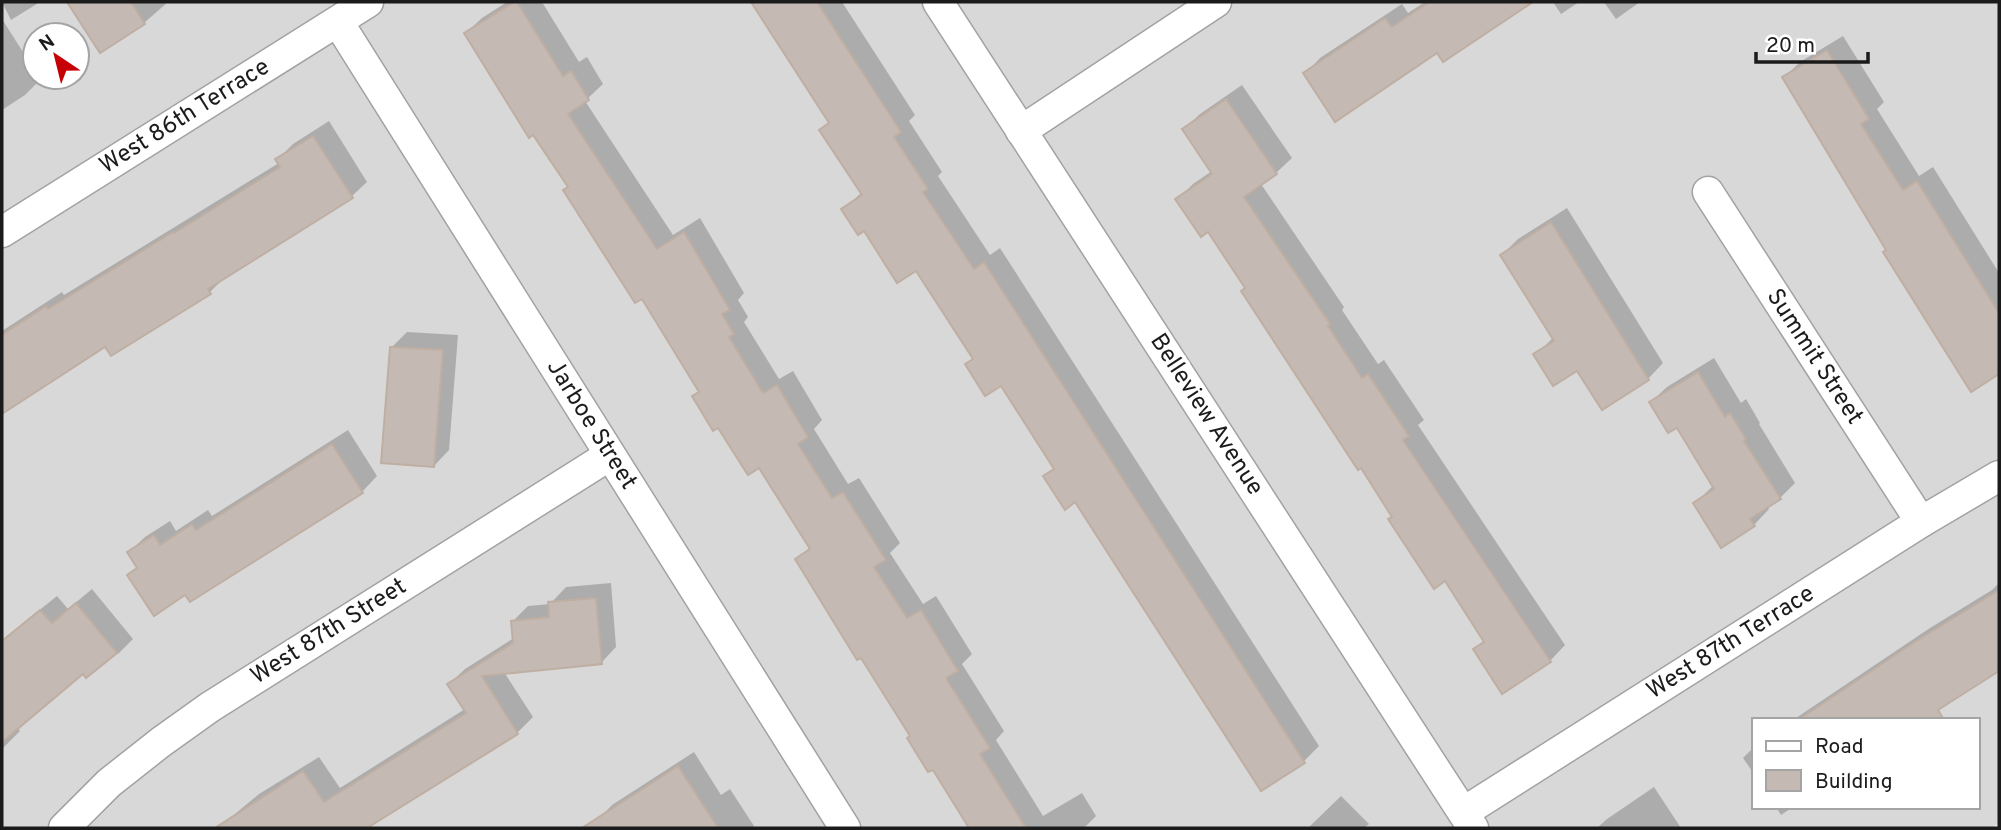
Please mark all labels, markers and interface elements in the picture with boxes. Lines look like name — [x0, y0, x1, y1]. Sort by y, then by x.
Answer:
north arrow — [21, 21, 91, 91]
scale bar — [1756, 21, 1868, 65]
text: N — [35, 30, 60, 57]
text: 20 m — [1766, 33, 1815, 60]
street label: West 86th Terrace — [94, 53, 276, 181]
street label: Summit Street — [1759, 283, 1869, 431]
street label: Belleview Avenue — [1142, 328, 1270, 502]
street label: Jarboe Street — [539, 354, 643, 496]
street label: West 87th Street — [246, 572, 412, 692]
street label: West 87th Terrace — [1642, 579, 1820, 707]
legend — [1752, 718, 1980, 809]
text: Road — [1815, 734, 1864, 761]
text: Building — [1815, 769, 1893, 796]

